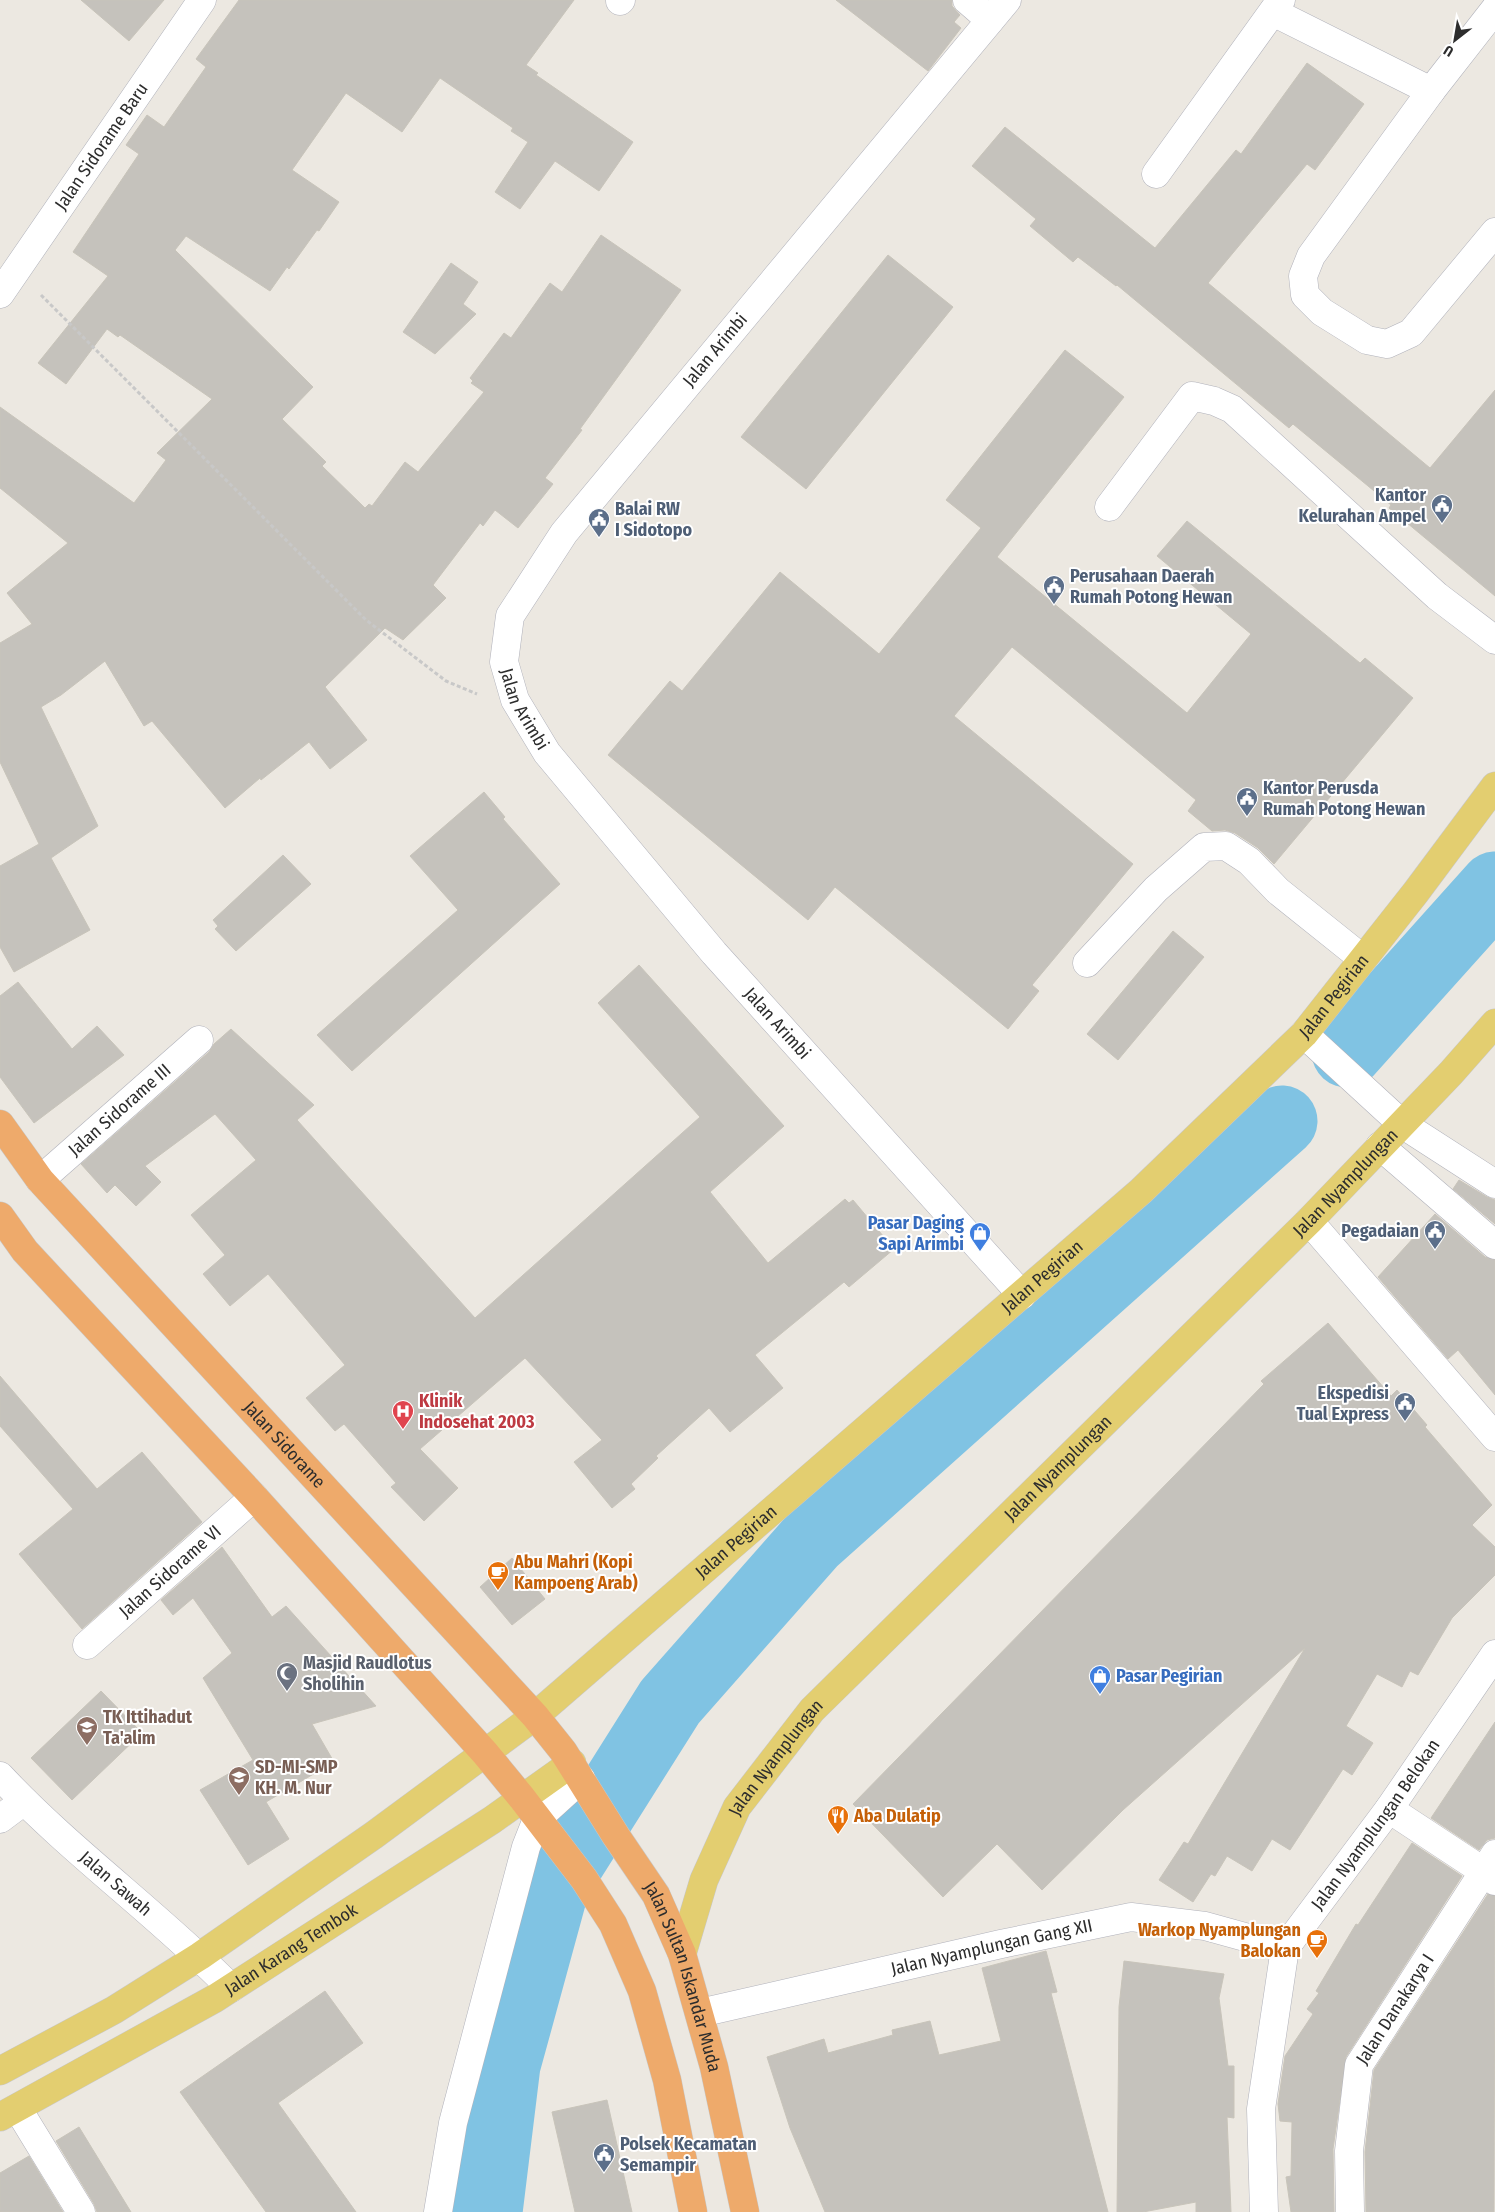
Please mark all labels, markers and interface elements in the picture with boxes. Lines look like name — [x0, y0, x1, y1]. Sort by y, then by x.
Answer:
north arrow — [1430, 15, 1480, 65]
text: U — [1441, 41, 1456, 60]
street label: Jalan Sidorame Baru — [50, 79, 153, 214]
street label: Jalan Arimbi — [678, 309, 752, 391]
place label: Kantor Kelurahan Ampel — [1299, 484, 1426, 527]
public building icon: Kantor Kelurahan Ampel — [1430, 493, 1454, 524]
place label: Balai RW I Sidotopo — [615, 498, 692, 541]
public building icon: Balai RW I Sidotopo — [587, 507, 611, 538]
place label: Perusahaan Daerah Rumah Potong Hewan — [1070, 565, 1232, 608]
public building icon: Perusahaan Daerah Rumah Potong Hewan — [1042, 574, 1066, 605]
street label: Jalan Arimbi — [495, 666, 554, 754]
place label: Kantor Perusda Rumah Potong Hewan — [1263, 777, 1425, 820]
public building icon: Kantor Perusda Rumah Potong Hewan — [1235, 786, 1259, 817]
street label: Jalan Pegirian — [1295, 950, 1374, 1044]
street label: Jalan Arimbi — [739, 983, 815, 1064]
street label: Jalan Sidorame III — [64, 1059, 175, 1161]
street label: Jalan Nyamplungan — [1288, 1124, 1403, 1242]
place label: Pasar Daging Sapi Arimbi — [868, 1212, 964, 1255]
public building icon: Pegadaian — [1423, 1219, 1447, 1250]
place label: Pegadaian — [1341, 1220, 1419, 1242]
shop icon: Pasar Daging Sapi Arimbi — [968, 1221, 992, 1252]
street label: Jalan Pegirian — [997, 1235, 1087, 1318]
place label: Ekspedisi Tual Express — [1297, 1382, 1389, 1425]
place label: Klinik Indosehat 2003 — [419, 1390, 535, 1433]
public building icon: Ekspedisi Tual Express — [1393, 1391, 1417, 1422]
street label: Jalan Sidorame — [239, 1396, 330, 1493]
hospital icon: Klinik Indosehat 2003 — [391, 1399, 415, 1430]
street label: Jalan Nyamplungan — [1000, 1410, 1116, 1526]
street label: Jalan Pegirian — [691, 1501, 781, 1583]
street label: Jalan Sidorame VI — [115, 1520, 226, 1622]
place label: Abu Mahri (Kopi Kampoeng Arab) — [513, 1551, 638, 1594]
cafe icon: Abu Mahri (Kopi Kampoeng Arab) — [486, 1560, 510, 1591]
place label: Masjid Raudlotus Sholihin — [303, 1652, 432, 1695]
mosque icon: Masjid Raudlotus Sholihin — [275, 1661, 299, 1692]
shop icon: Pasar Pegirian — [1088, 1664, 1112, 1695]
place label: Pasar Pegirian — [1116, 1665, 1223, 1687]
street label: Jalan Nyamplungan — [724, 1694, 828, 1819]
place label: TK Ittihadut Ta'alim — [103, 1706, 193, 1749]
school or university icon: TK Ittihadut Ta'alim — [75, 1715, 99, 1746]
street label: Jalan Nyamplungan Belokan — [1306, 1735, 1445, 1914]
place label: SD-MI-SMP KH. M. Nur — [255, 1756, 338, 1799]
school or university icon: SD-MI-SMP KH. M. Nur — [227, 1765, 251, 1796]
restaurant icon: Aba Dulatip — [826, 1804, 850, 1835]
place label: Aba Dulatip — [853, 1805, 941, 1827]
street label: Jalan Sawah — [75, 1846, 156, 1921]
street label: Jalan Sultan Iskandar Muda — [639, 1877, 726, 2074]
street label: Jalan Karang Tembok — [221, 1898, 362, 2000]
street label: Jalan Nyamplungan Gang XII — [889, 1914, 1094, 1980]
place label: Warkop Nyamplungan Balokan — [1138, 1919, 1301, 1962]
cafe icon: Warkop Nyamplungan Balokan — [1305, 1928, 1329, 1959]
street label: Jalan Danakarya I — [1351, 1950, 1439, 2069]
place label: Polsek Kecamatan Semampir — [620, 2133, 757, 2176]
public building icon: Polsek Kecamatan Semampir — [592, 2142, 616, 2173]

